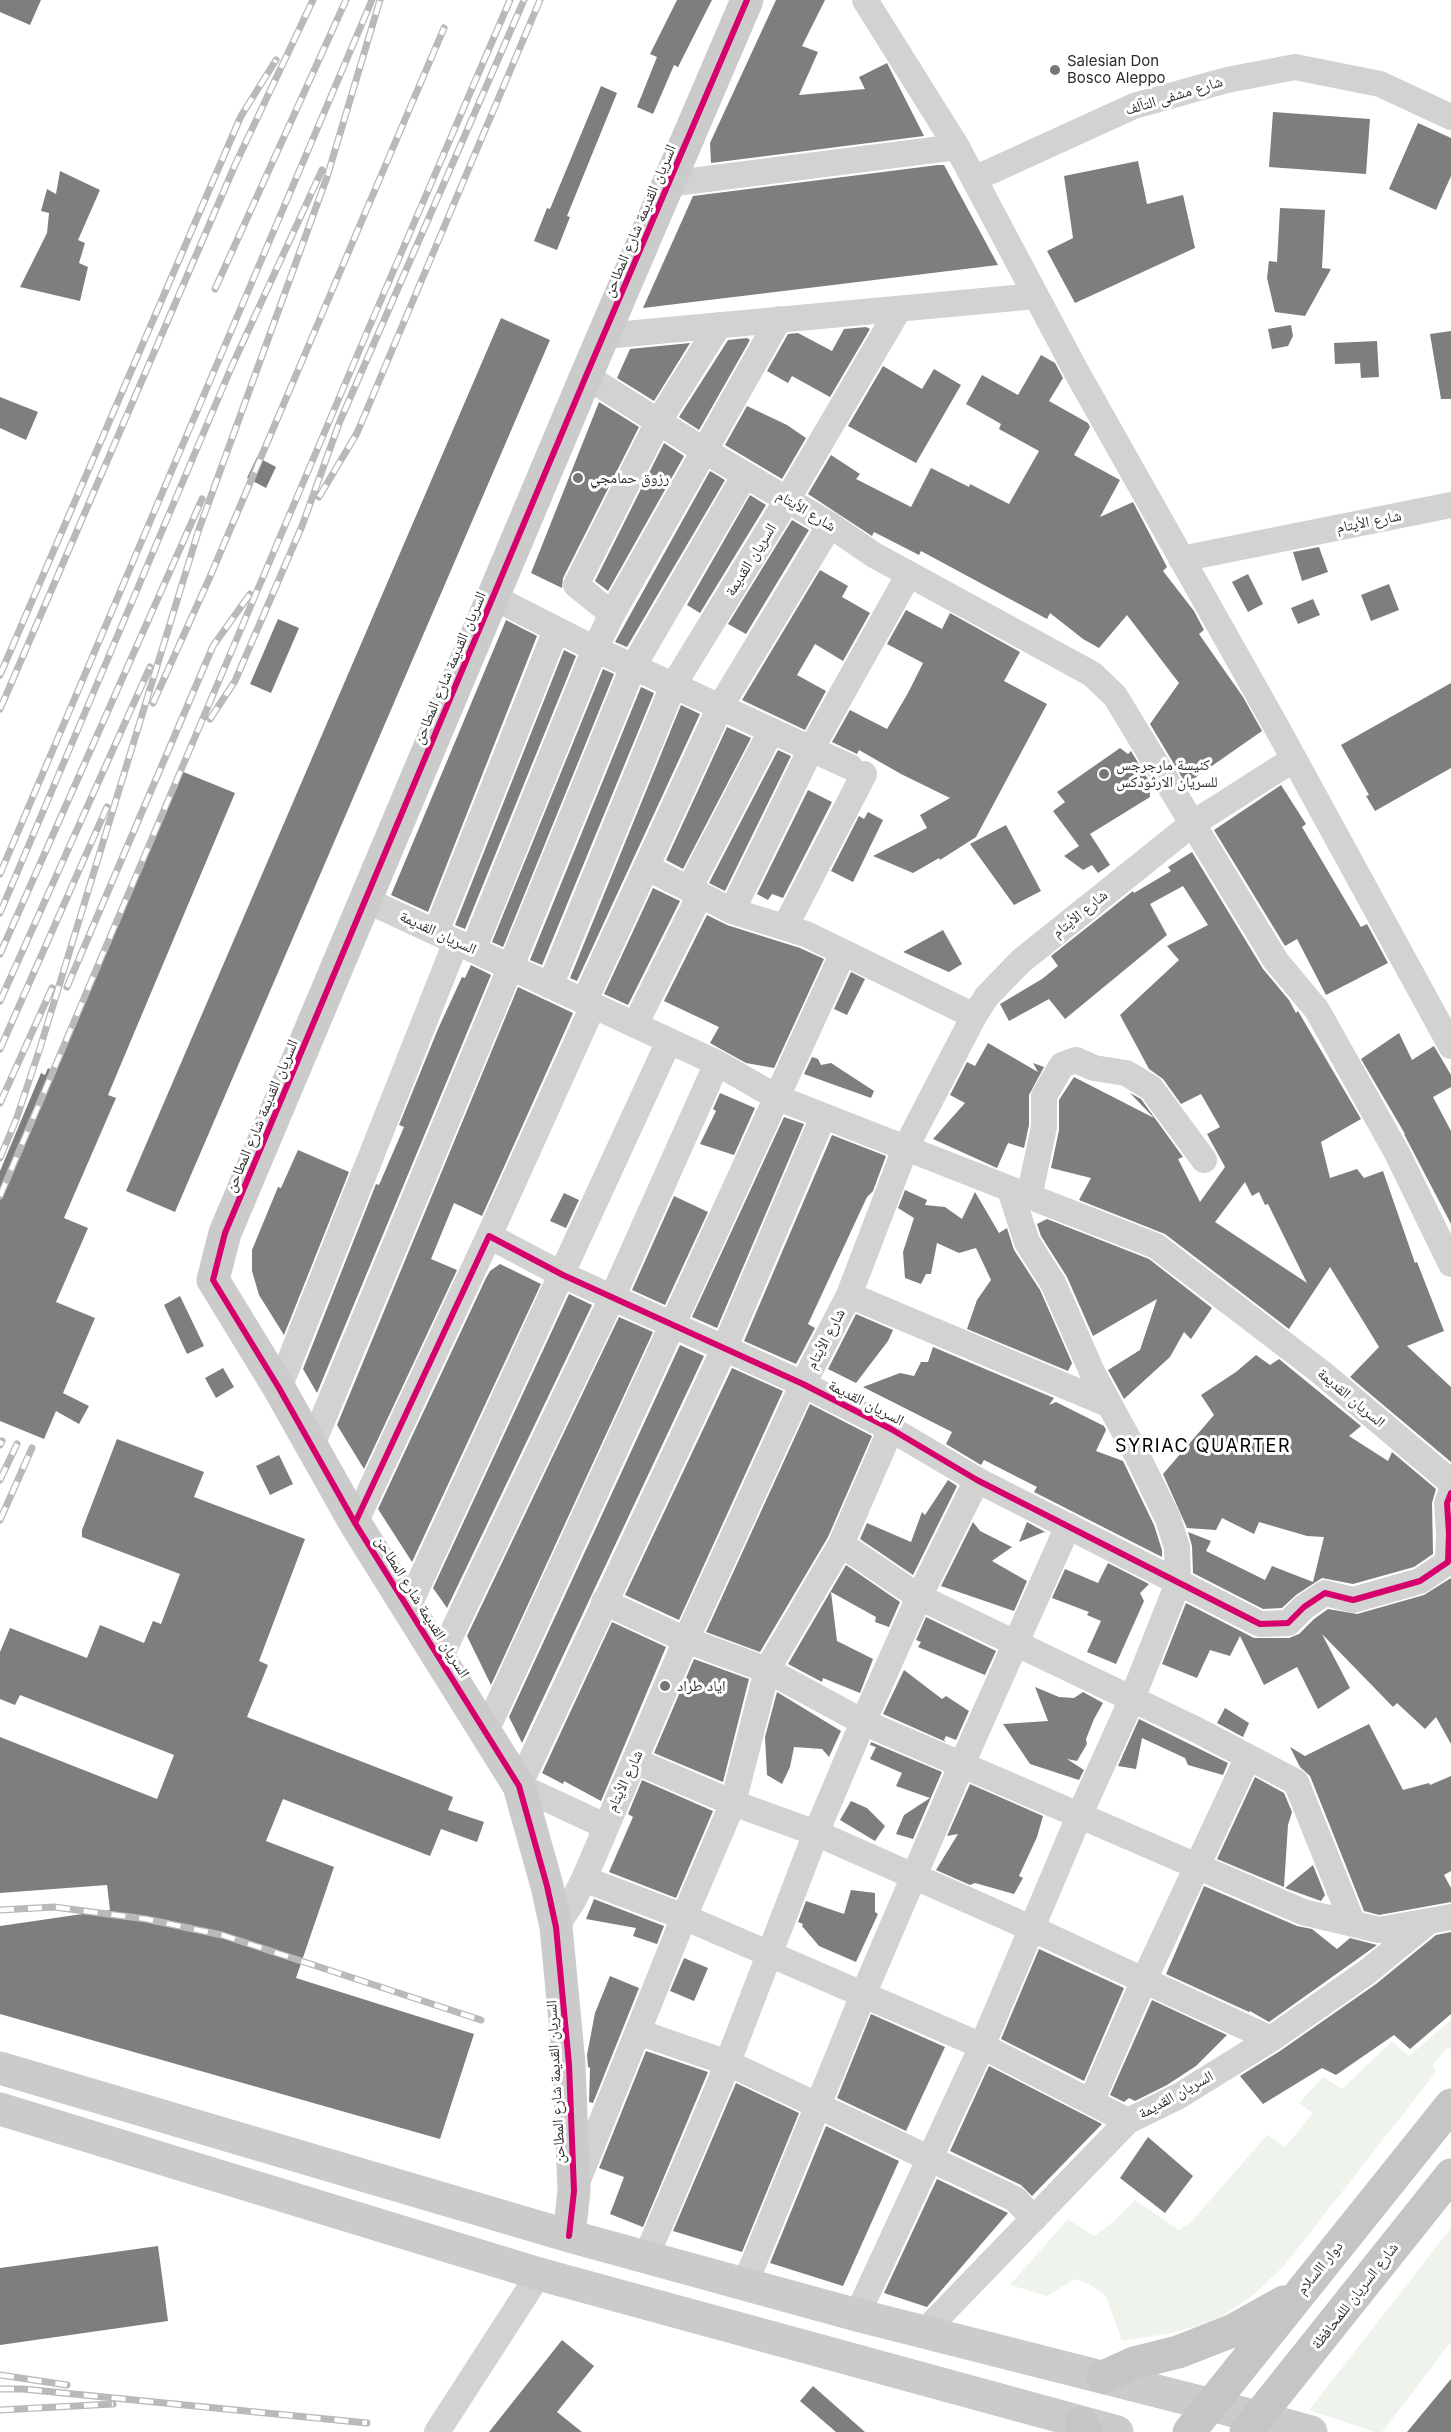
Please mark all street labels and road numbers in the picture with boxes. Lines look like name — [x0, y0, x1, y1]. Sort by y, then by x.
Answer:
street label: شارع مشفى التآلف — [1123, 73, 1225, 119]
street label: السريان القديمة شارع المطاحن — [600, 142, 680, 300]
street label: شارع الأيتام — [773, 486, 839, 536]
street label: شارع الأيتام — [1335, 507, 1403, 537]
street label: السريان القديمة — [722, 520, 780, 600]
street label: السريان القديمة شارع المطاحن — [410, 589, 490, 747]
street label: شارع الأيتام — [1049, 886, 1111, 942]
street label: السريان القديمة — [397, 907, 479, 959]
street label: السريان القديمة شارع المطاحن — [222, 1037, 302, 1195]
street label: شارع الأيتام — [803, 1306, 849, 1372]
street label: السريان القديمة — [1314, 1365, 1388, 1431]
street label: السريان القديمة — [825, 1376, 907, 1430]
street label: السريان القديمة شارع المطاحن — [371, 1533, 473, 1681]
street label: شارع الأيتام — [603, 1747, 647, 1815]
street label: السريان القديمة شارع المطاحن — [543, 2000, 569, 2164]
street label: السريان القديمة — [1136, 2067, 1216, 2123]
street label: دوار االسلام — [1293, 2238, 1347, 2298]
street label: شارع السريان لللمحافظة — [1308, 2239, 1402, 2353]

